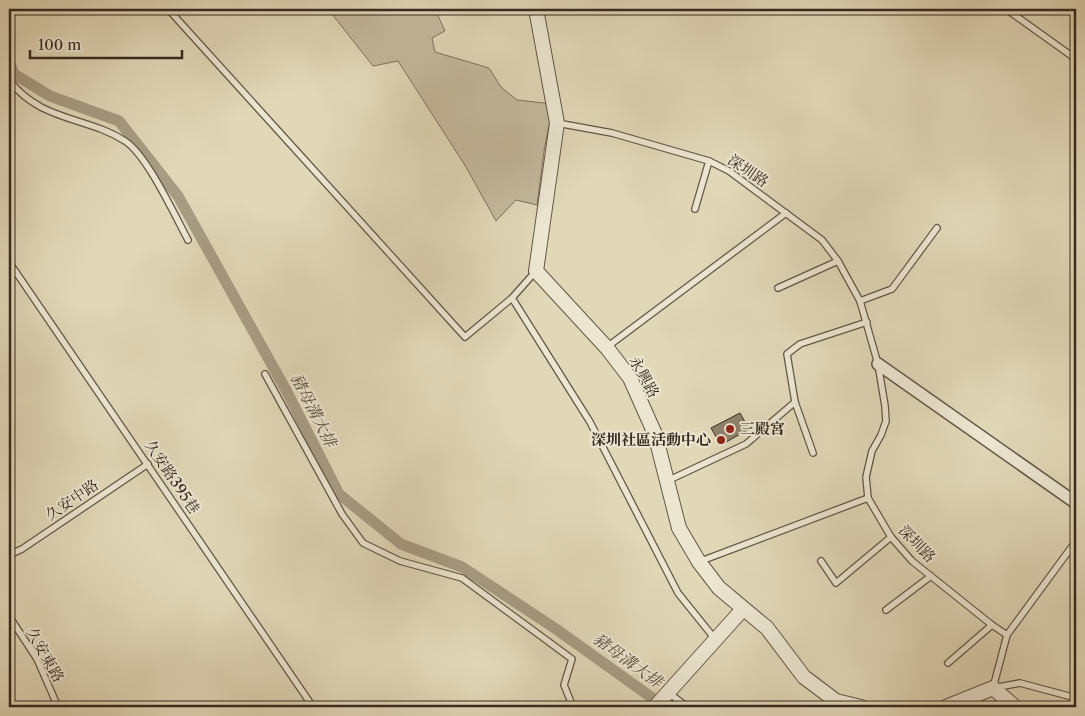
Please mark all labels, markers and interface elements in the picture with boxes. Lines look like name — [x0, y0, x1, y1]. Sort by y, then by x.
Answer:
scale bar — [30, 28, 182, 60]
text: 100 m — [38, 35, 81, 54]
street label: 深圳路 — [724, 150, 772, 191]
street label: 永興路 — [625, 352, 664, 401]
water label: 豬母溝大排 — [287, 370, 342, 452]
place label: 三殿宮 — [740, 419, 785, 438]
marker: 三殿宮 — [724, 423, 736, 435]
place label: 深圳社區活動中心 — [591, 430, 711, 449]
marker: 深圳社區活動中心 — [715, 434, 727, 446]
street label: 久安路395巷 — [141, 436, 204, 517]
street label: 久安中路 — [42, 475, 102, 524]
street label: 深圳路 — [895, 521, 940, 566]
street label: 久安東路 — [23, 624, 68, 686]
water label: 豬母溝大排 — [590, 628, 668, 693]

